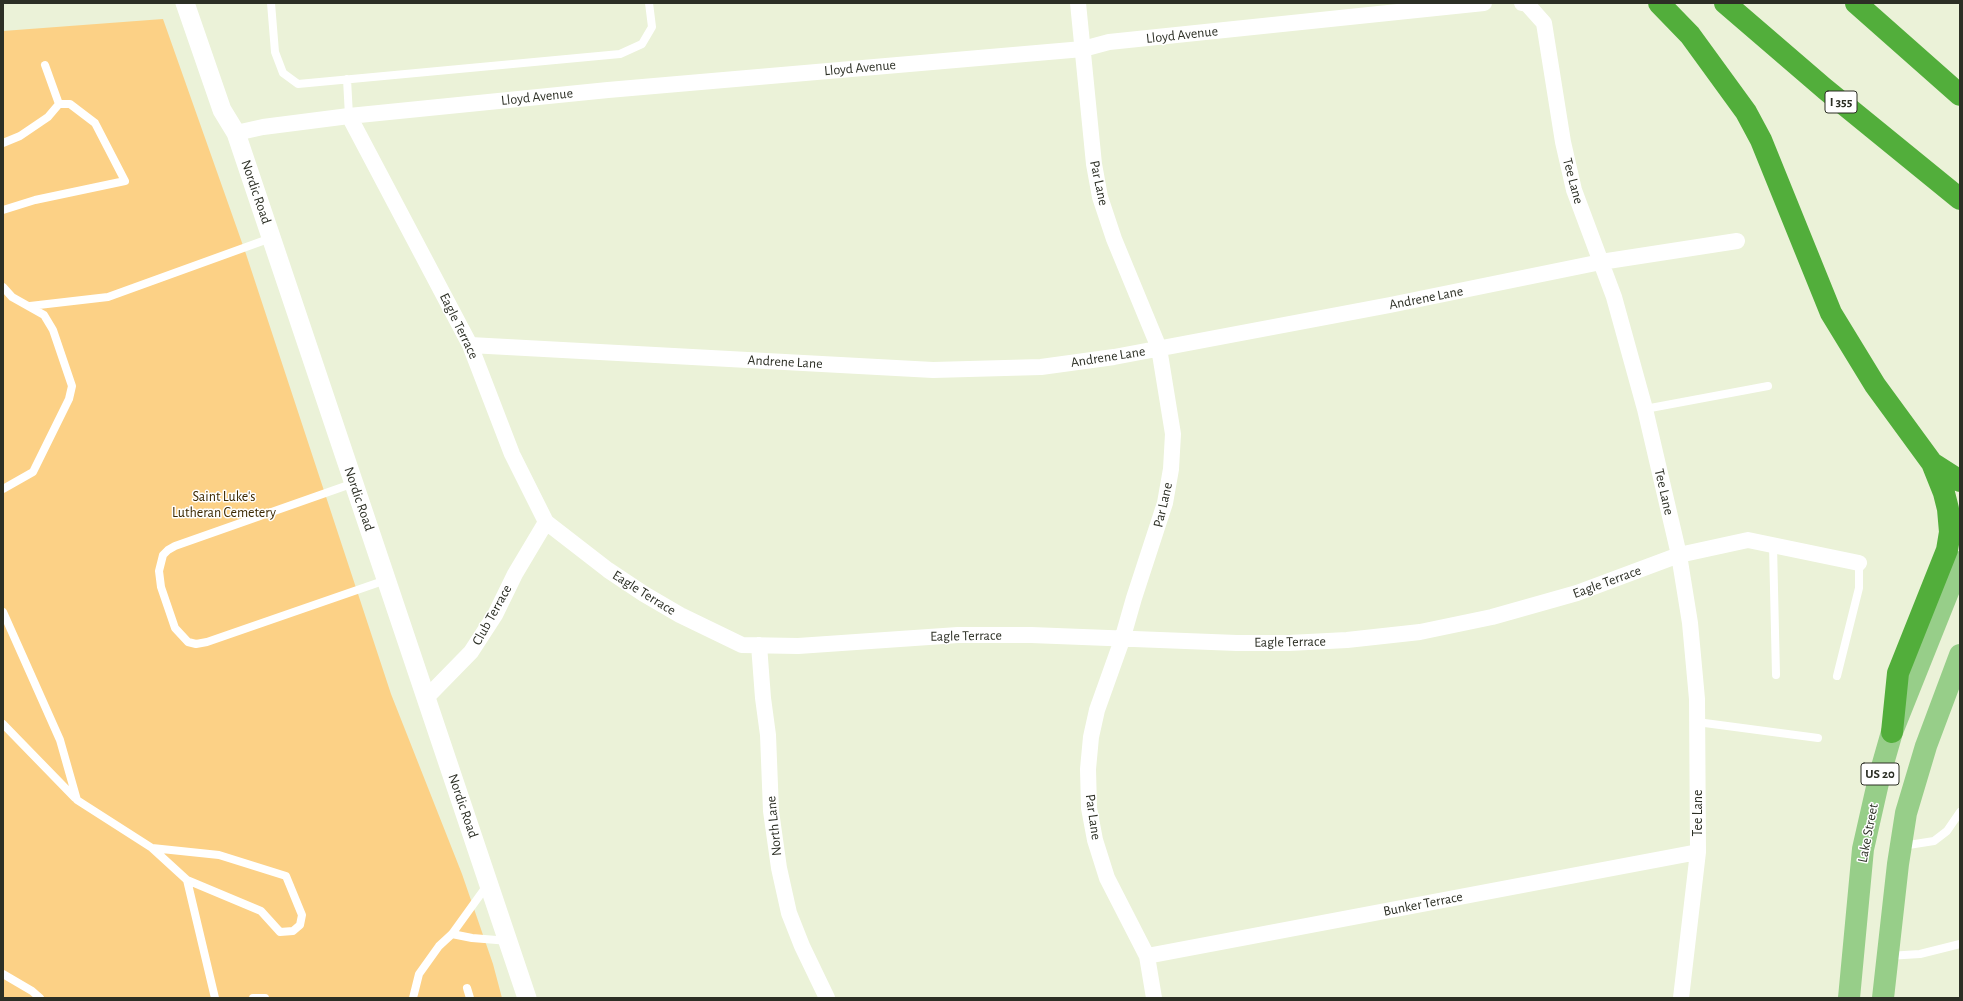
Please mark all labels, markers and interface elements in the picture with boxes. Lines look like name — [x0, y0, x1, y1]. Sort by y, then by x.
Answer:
street label: Lloyd Avenue — [1145, 23, 1219, 47]
street label: Lloyd Avenue — [823, 56, 897, 80]
street label: Lloyd Avenue — [500, 85, 574, 109]
road number: I 355 — [1825, 91, 1857, 113]
street label: Tee Lane — [1559, 156, 1587, 206]
street label: Nordic Road — [237, 158, 275, 226]
street label: Par Lane — [1086, 159, 1112, 207]
street label: Andrene Lane — [1387, 283, 1465, 313]
street label: Eagle Terrace — [436, 290, 482, 362]
street label: Andrene Lane — [1070, 343, 1146, 371]
street label: Andrene Lane — [747, 352, 823, 372]
street label: Nordic Road — [340, 465, 378, 533]
street label: Tee Lane — [1651, 467, 1677, 517]
street label: Par Lane — [1150, 481, 1176, 529]
park label: Saint Luke's Lutheran Cemetery — [172, 489, 276, 522]
street label: Eagle Terrace — [1571, 562, 1643, 602]
street label: Eagle Terrace — [609, 567, 679, 619]
street label: Club Terrace — [468, 582, 516, 648]
street label: Eagle Terrace — [930, 627, 1002, 645]
street label: Eagle Terrace — [1254, 633, 1326, 651]
road number: US 20 — [1861, 763, 1899, 785]
street label: Nordic Road — [444, 772, 482, 840]
street label: Tee Lane — [1690, 790, 1706, 836]
street label: Par Lane — [1081, 793, 1105, 841]
street label: North Lane — [762, 795, 786, 857]
street label: Lake Street — [1854, 802, 1882, 864]
street label: Bunker Terrace — [1382, 888, 1464, 920]

